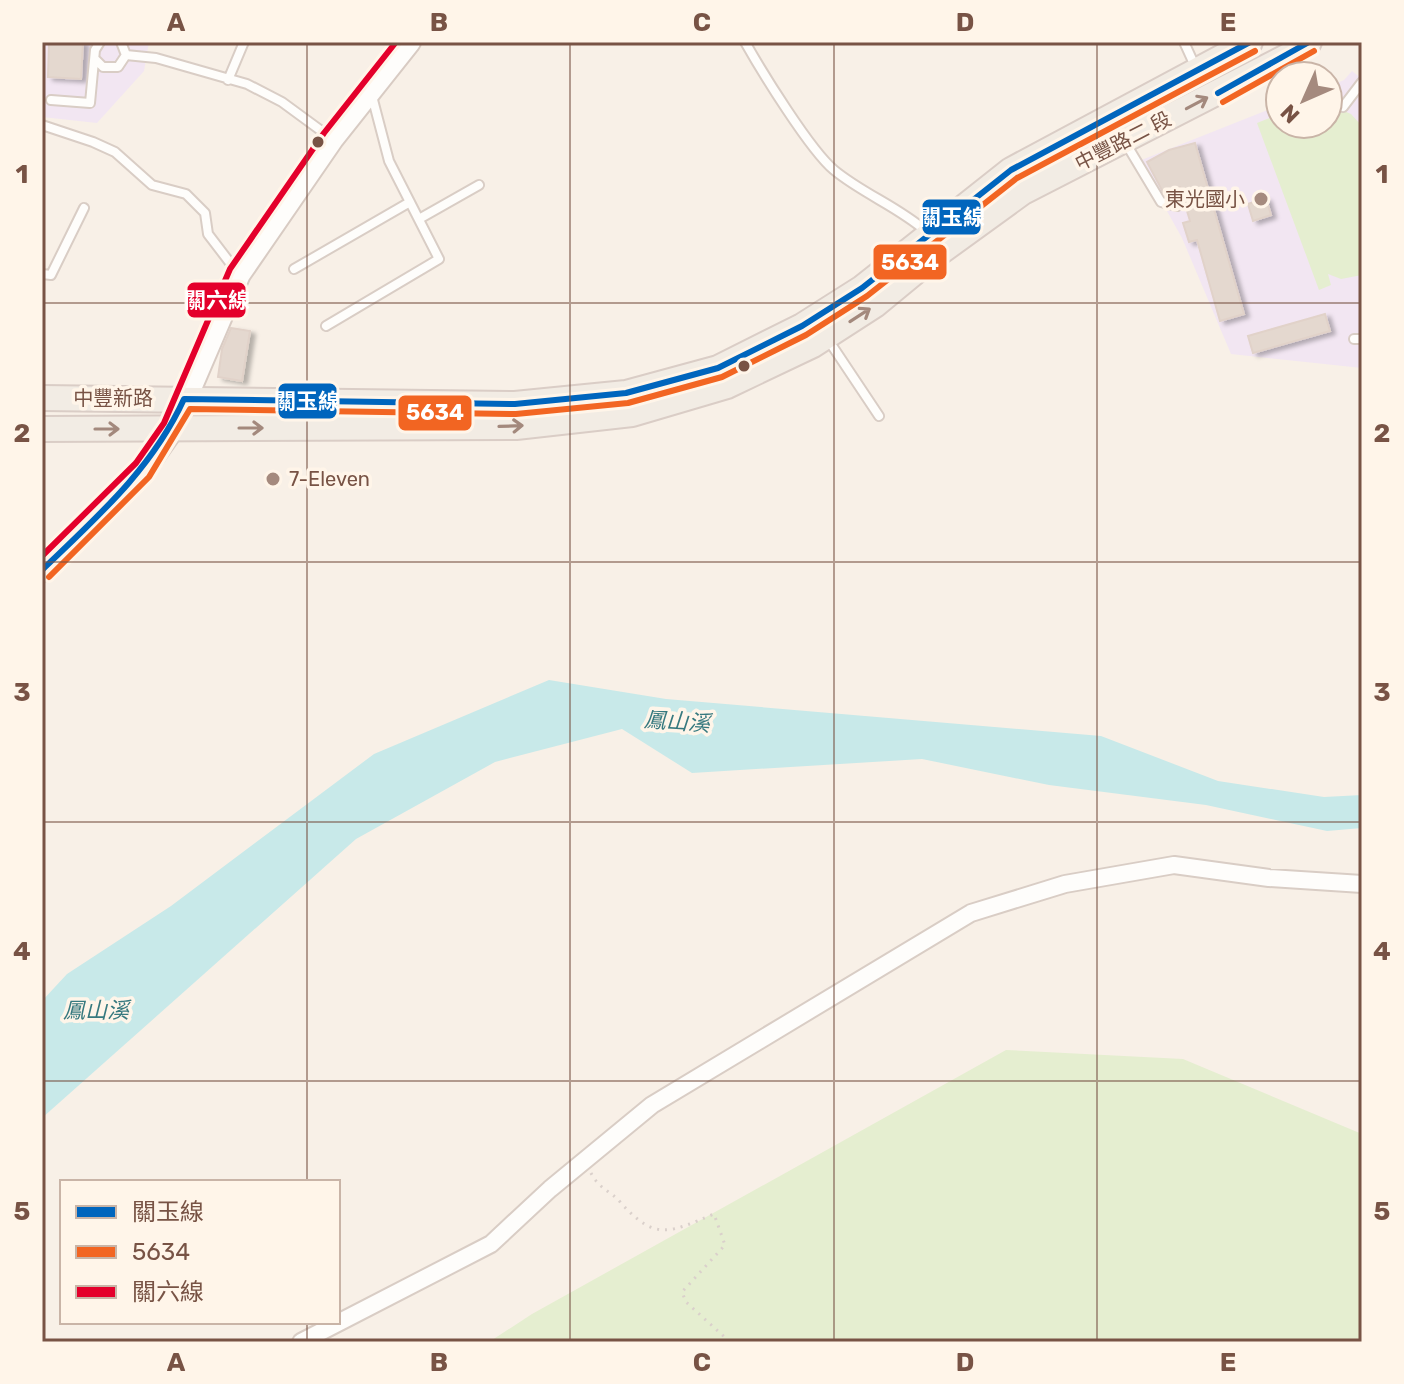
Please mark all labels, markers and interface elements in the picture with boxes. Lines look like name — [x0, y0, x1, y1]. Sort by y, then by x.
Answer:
text: A — [167, 7, 186, 38]
text: B — [430, 7, 448, 38]
text: C — [693, 7, 711, 38]
text: D — [956, 7, 974, 38]
text: E — [1220, 7, 1236, 38]
north arrow — [1264, 60, 1344, 140]
one-way arrow — [1185, 95, 1209, 111]
text: N — [1275, 99, 1305, 129]
street label: 中豐路二 段 — [1071, 106, 1175, 176]
unlabelled marker — [310, 134, 326, 150]
text: 1 — [16, 159, 28, 190]
text: 1 — [1376, 159, 1388, 190]
place label: 東光國小 — [1165, 187, 1245, 211]
marker: 東光國小 — [1252, 190, 1270, 208]
line badge: 關玉線 — [921, 198, 982, 236]
text: 關玉線 — [919, 204, 985, 231]
line badge: 5634 — [872, 243, 948, 281]
text: 5634 — [881, 249, 939, 276]
line badge: 關六線 — [186, 281, 247, 319]
text: 關六線 — [184, 287, 250, 314]
one-way arrow — [848, 307, 871, 323]
unlabelled marker — [736, 358, 752, 374]
line badge: 關玉線 — [277, 382, 338, 420]
street label: 中豐新路 — [73, 386, 153, 410]
text: 關玉線 — [274, 388, 340, 415]
line badge: 5634 — [397, 394, 473, 432]
text: 5634 — [406, 399, 464, 426]
text: 2 — [14, 418, 30, 449]
text: 2 — [1374, 418, 1390, 449]
one-way arrow — [497, 419, 524, 434]
one-way arrow — [237, 420, 264, 436]
one-way arrow — [93, 421, 120, 437]
place label: 7-Eleven — [289, 467, 370, 491]
marker: 7-Eleven — [264, 470, 282, 488]
text: 3 — [13, 677, 31, 708]
text: 3 — [1373, 677, 1391, 708]
water label: 鳳山溪 — [643, 706, 714, 737]
text: 4 — [13, 936, 31, 967]
text: 4 — [1373, 936, 1391, 967]
water label: 鳳山溪 — [63, 997, 132, 1024]
legend — [60, 1180, 340, 1324]
text: 5 — [14, 1196, 30, 1227]
text: 5 — [1374, 1196, 1390, 1227]
text: 關玉線 — [132, 1198, 204, 1226]
text: 5634 — [132, 1238, 190, 1266]
text: 關六線 — [132, 1278, 204, 1306]
text: A — [167, 1347, 186, 1378]
text: B — [430, 1347, 448, 1378]
text: C — [693, 1347, 711, 1378]
text: D — [956, 1347, 974, 1378]
text: E — [1220, 1347, 1236, 1378]

